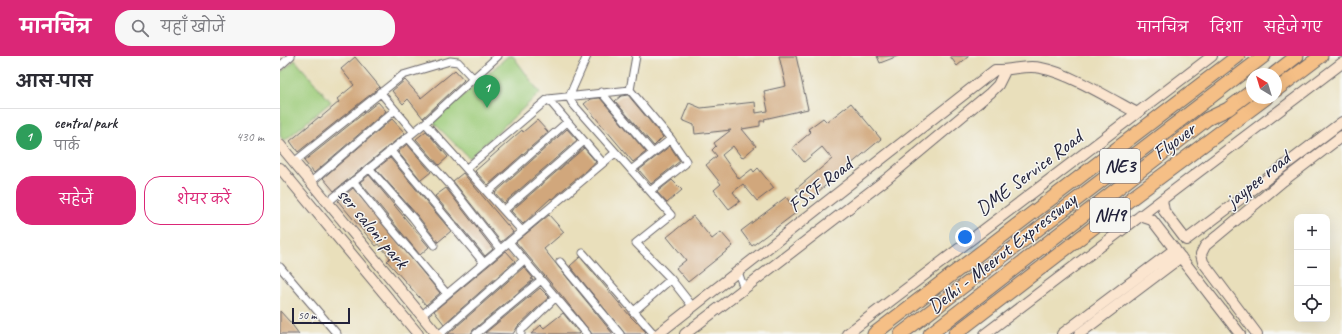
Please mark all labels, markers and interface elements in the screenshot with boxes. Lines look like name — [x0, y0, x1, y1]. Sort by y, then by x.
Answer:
search box — [115, 10, 395, 46]
text: मानचित्र — [20, 15, 91, 39]
icon: search — [129, 17, 151, 39]
text: यहाँ खोजें — [161, 18, 225, 37]
text: मानचित्र — [1137, 19, 1188, 36]
text: दिशा — [1210, 19, 1242, 36]
text: सहेजे गए — [1264, 19, 1322, 36]
north arrow — [1246, 68, 1282, 104]
text: आस-पास — [16, 71, 92, 92]
pin: 1 — [474, 75, 500, 108]
text: central park — [54, 114, 117, 133]
street label: Flyover — [1148, 116, 1202, 165]
street label: DME Service Road — [971, 123, 1090, 221]
text: 1 — [26, 129, 32, 145]
text: 430 m — [236, 129, 264, 145]
text: पार्क — [54, 138, 80, 154]
street label: jaypee road — [1219, 144, 1298, 214]
road number: NE3 — [1100, 149, 1140, 183]
street label: FSSF Road — [783, 150, 860, 218]
button: सहेजें — [16, 176, 136, 225]
button: शेयर करें — [144, 176, 264, 225]
street label: ser saloni park — [332, 182, 415, 275]
street label: Delhi - Meerut Expressway — [923, 186, 1083, 319]
road number: NH9 — [1090, 198, 1130, 232]
map controls — [1294, 214, 1330, 322]
button: + — [1294, 214, 1330, 250]
your location — [955, 227, 975, 247]
button: − — [1294, 250, 1330, 286]
button: locate — [1294, 286, 1330, 322]
scale bar — [292, 306, 350, 325]
text: 50 m — [298, 308, 317, 322]

